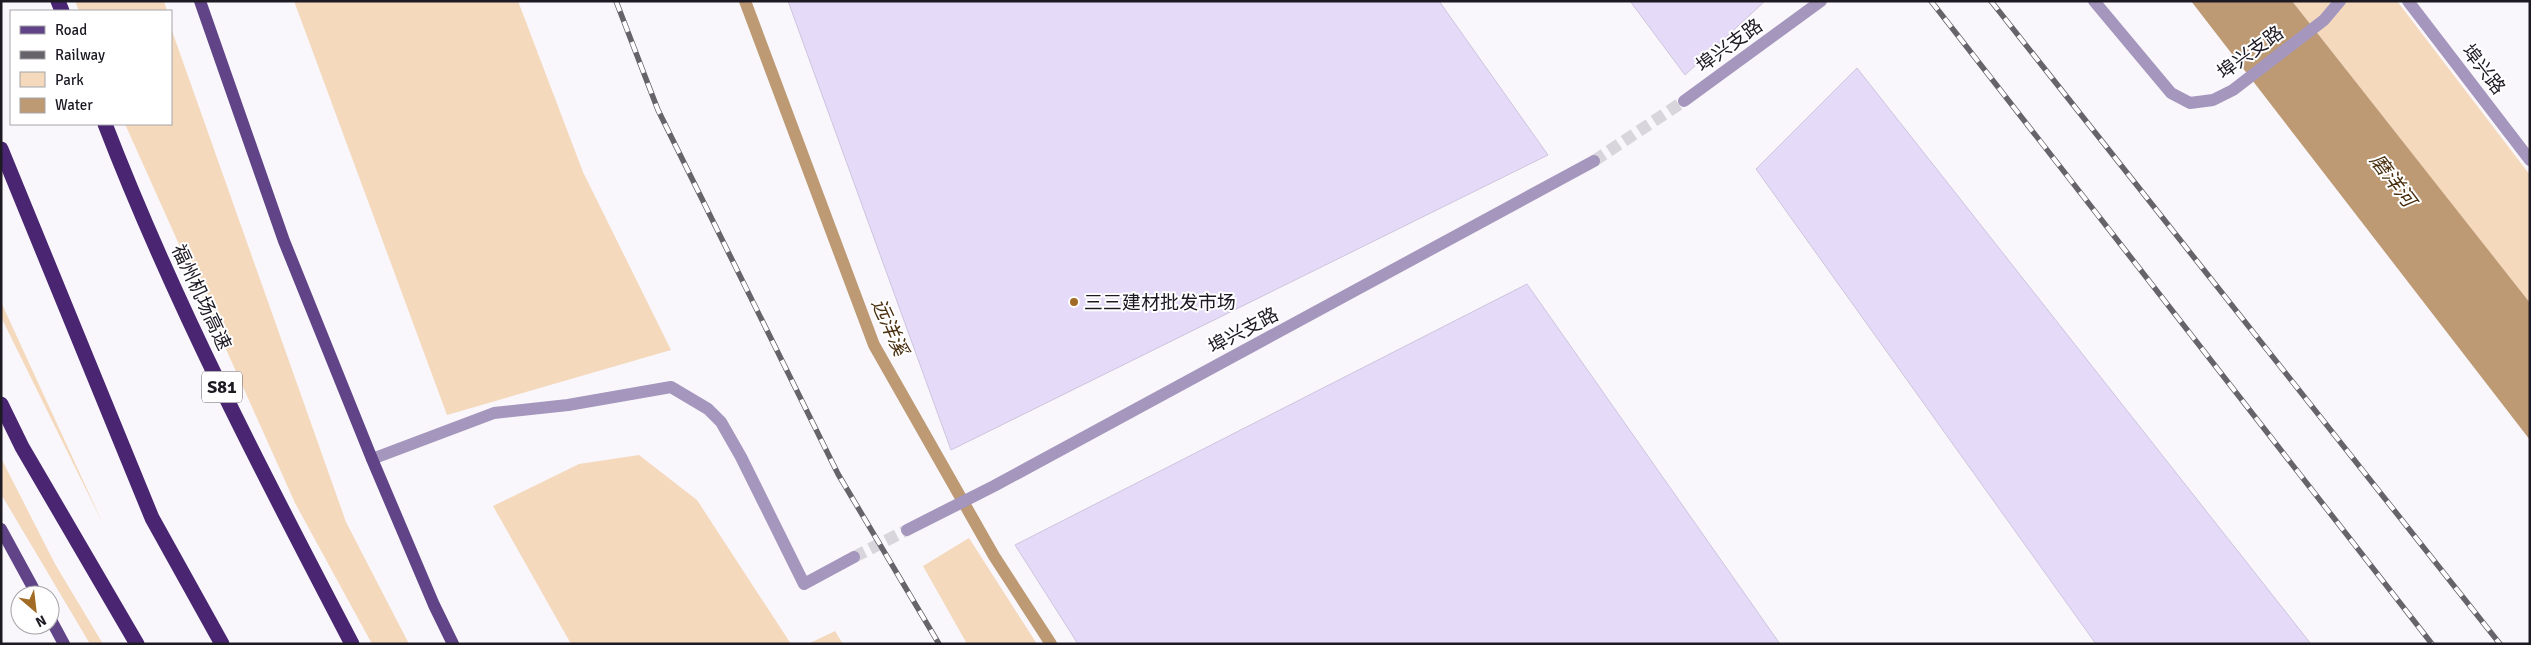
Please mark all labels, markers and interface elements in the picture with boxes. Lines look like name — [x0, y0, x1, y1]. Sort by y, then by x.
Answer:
legend — [10, 10, 172, 125]
street label: 埠兴支路 — [1692, 14, 1767, 78]
text: Road — [55, 21, 87, 39]
street label: 埠兴支路 — [2213, 21, 2288, 85]
street label: 埠兴路 — [2456, 40, 2510, 99]
text: Railway — [55, 46, 105, 64]
text: Park — [55, 71, 84, 89]
text: Water — [55, 96, 93, 114]
water label: 磨洋河 — [2365, 149, 2423, 215]
street label: 福州机场高速 — [166, 241, 236, 354]
place label: 三三建材批发市场 — [1084, 291, 1236, 315]
water label: 远洋溪 — [866, 295, 914, 362]
marker: 三三建材批发市场 — [1068, 296, 1080, 308]
street label: 埠兴支路 — [1204, 302, 1283, 359]
road number: S81 — [202, 372, 242, 402]
north arrow — [10, 585, 60, 635]
text: N — [33, 611, 49, 631]

